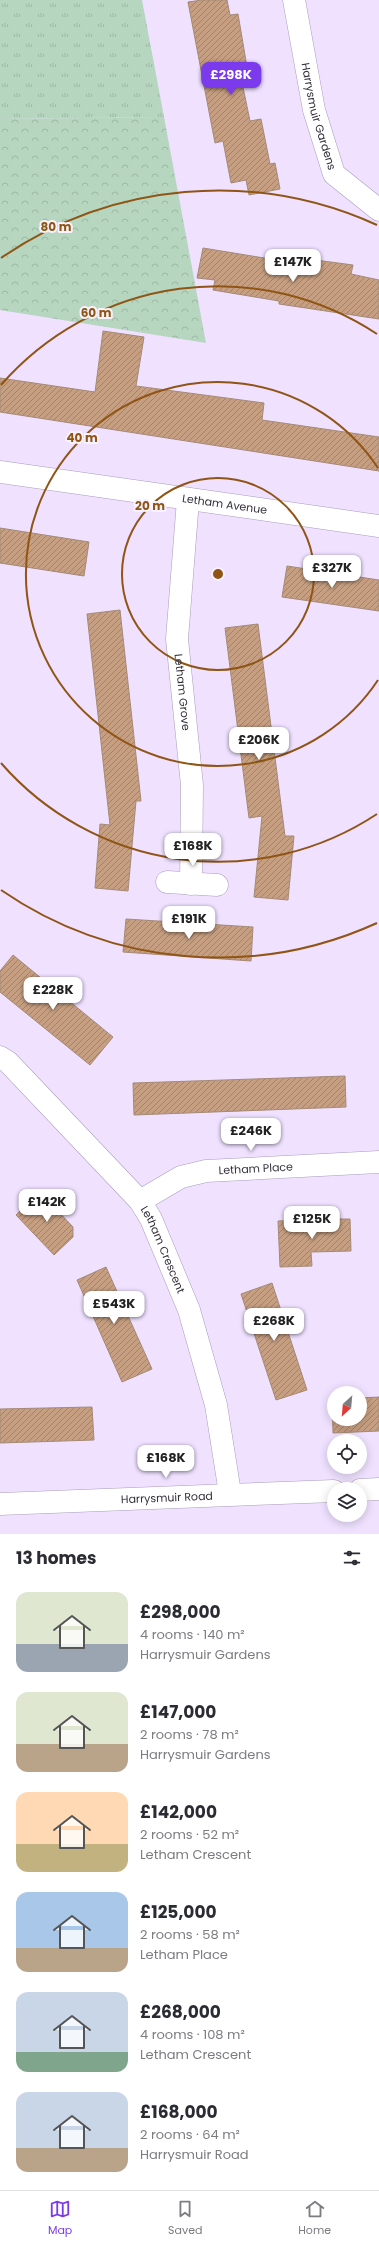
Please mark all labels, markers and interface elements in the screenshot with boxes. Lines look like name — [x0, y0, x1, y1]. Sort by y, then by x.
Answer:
street label: Harrysmuir Gardens — [298, 61, 340, 172]
pin: £298K — [203, 62, 259, 96]
text: £298K — [210, 65, 252, 84]
text: 80 m — [41, 218, 72, 235]
pin: £147K — [265, 249, 321, 283]
text: £147K — [274, 252, 312, 271]
text: 60 m — [81, 304, 112, 321]
text: 40 m — [66, 429, 98, 446]
street label: Letham Avenue — [181, 490, 268, 518]
text: 20 m — [135, 497, 165, 514]
pin: £327K — [304, 555, 360, 589]
text: £327K — [312, 558, 352, 577]
centre of rings — [211, 567, 225, 581]
street label: Letham Grove — [171, 653, 194, 732]
pin: £206K — [231, 727, 287, 761]
text: £206K — [238, 730, 280, 749]
pin: £168K — [165, 833, 221, 867]
text: £168K — [173, 836, 213, 855]
pin: £191K — [161, 906, 217, 940]
text: £191K — [171, 909, 207, 928]
pin: £228K — [25, 977, 81, 1011]
text: £228K — [33, 980, 73, 999]
pin: £246K — [223, 1118, 279, 1152]
text: £246K — [230, 1121, 272, 1140]
street label: Letham Place — [218, 1158, 293, 1178]
pin: £142K — [19, 1189, 75, 1223]
text: £142K — [28, 1192, 66, 1211]
street label: Letham Crescent — [137, 1203, 189, 1296]
pin: £125K — [284, 1206, 340, 1240]
text: £125K — [293, 1209, 331, 1228]
pin: £543K — [86, 1291, 142, 1325]
text: £543K — [93, 1294, 135, 1313]
pin: £268K — [246, 1308, 302, 1342]
text: £268K — [253, 1311, 295, 1330]
north arrow — [327, 1386, 367, 1426]
map controls — [327, 1386, 367, 1522]
button: locate — [327, 1434, 367, 1474]
pin: £168K — [138, 1445, 194, 1479]
text: £168K — [146, 1448, 186, 1467]
button: layers — [327, 1482, 367, 1522]
street label: Harrysmuir Road — [121, 1488, 213, 1507]
text: 13 homes — [16, 1546, 97, 1570]
icon: filters — [341, 1547, 363, 1569]
text: £298,000 — [140, 1600, 221, 1624]
icon: home — [48, 1608, 96, 1656]
text: 4 rooms · 140 m² — [140, 1625, 245, 1644]
text: Harrysmuir Gardens — [140, 1645, 271, 1664]
text: £147,000 — [140, 1700, 216, 1724]
icon: home — [48, 1708, 96, 1756]
text: 2 rooms · 78 m² — [140, 1725, 239, 1744]
text: Harrysmuir Gardens — [140, 1745, 271, 1764]
text: £142,000 — [140, 1800, 217, 1824]
icon: home — [48, 1808, 96, 1856]
text: 2 rooms · 52 m² — [140, 1825, 239, 1844]
text: Letham Crescent — [140, 1845, 251, 1864]
text: £125,000 — [140, 1900, 217, 1924]
icon: home — [48, 1908, 96, 1956]
text: 2 rooms · 58 m² — [140, 1925, 240, 1944]
text: Letham Place — [140, 1945, 228, 1964]
text: £268,000 — [140, 2000, 221, 2024]
icon: home — [48, 2008, 96, 2056]
text: 4 rooms · 108 m² — [140, 2025, 245, 2044]
text: Letham Crescent — [140, 2045, 251, 2064]
text: £168,000 — [140, 2100, 218, 2124]
icon: home — [48, 2108, 96, 2156]
text: 2 rooms · 64 m² — [140, 2125, 240, 2144]
text: Harrysmuir Road — [140, 2145, 249, 2164]
tab: Map — [48, 2198, 72, 2239]
tab: Saved — [168, 2198, 202, 2239]
tab: Home — [298, 2198, 331, 2239]

